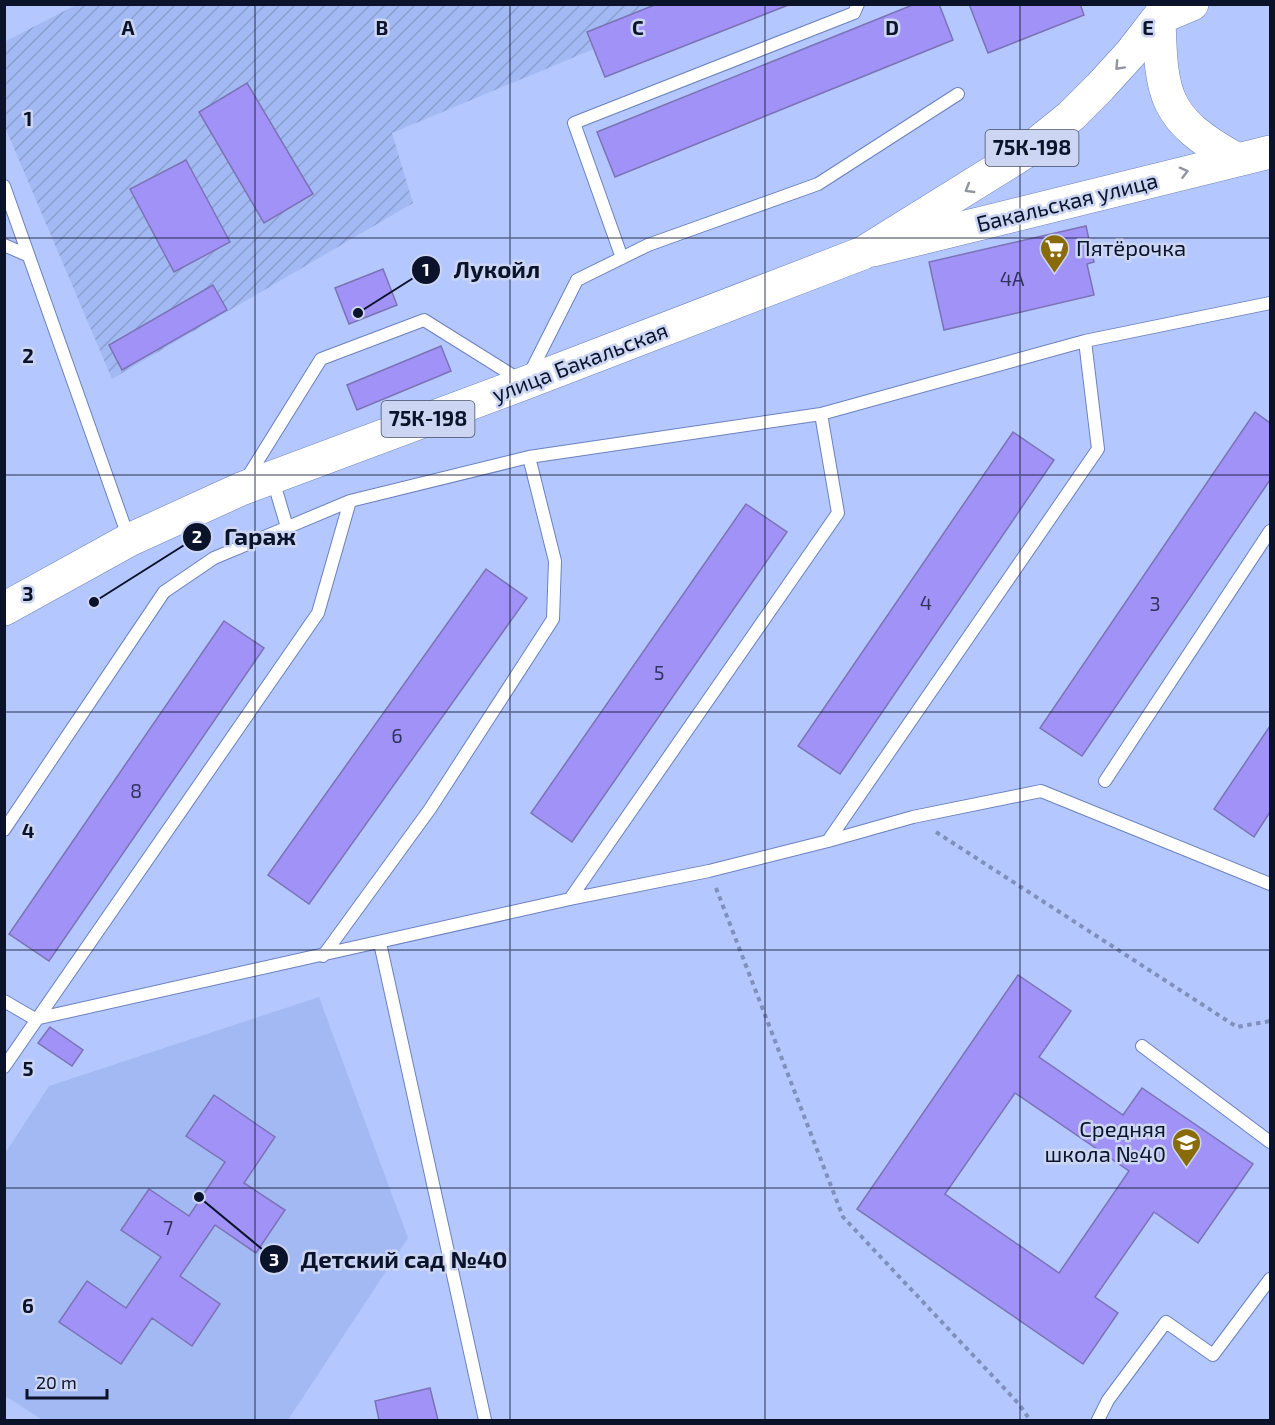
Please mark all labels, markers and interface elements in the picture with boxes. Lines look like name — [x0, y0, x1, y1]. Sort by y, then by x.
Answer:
text: A — [121, 15, 135, 39]
text: B — [376, 15, 388, 39]
text: C — [632, 15, 644, 39]
text: D — [885, 15, 899, 39]
text: E — [1142, 15, 1154, 39]
one-way arrow — [1115, 59, 1126, 70]
text: 1 — [24, 106, 32, 130]
road number: 75К-198 — [986, 130, 1078, 166]
street label: Бакальская улица — [973, 166, 1160, 237]
one-way arrow — [1179, 167, 1189, 180]
one-way arrow — [965, 182, 975, 194]
supermarket icon: Пятёрочка — [1039, 232, 1071, 274]
place label: Пятёрочка — [1076, 234, 1186, 260]
callout: Лукойл — [411, 249, 552, 291]
text: Лукойл — [454, 254, 540, 283]
text: 1 — [422, 258, 430, 280]
house number: 4А — [1000, 266, 1025, 290]
street label: улица Бакальская — [488, 316, 672, 407]
text: 2 — [22, 343, 34, 367]
road number: 75К-198 — [382, 401, 474, 437]
callout: Гараж — [182, 516, 308, 558]
text: Гараж — [224, 521, 296, 550]
text: 2 — [192, 525, 202, 547]
text: 3 — [22, 581, 34, 605]
house number: 4 — [920, 590, 932, 614]
house number: 3 — [1149, 591, 1161, 615]
house number: 5 — [654, 660, 664, 684]
house number: 6 — [391, 723, 403, 747]
house number: 8 — [130, 778, 142, 802]
text: 4 — [22, 818, 35, 842]
text: 5 — [22, 1056, 34, 1080]
place label: Средняя школа №40 — [1044, 1115, 1166, 1166]
school or university icon: Средняя школа №40 — [1171, 1126, 1203, 1168]
house number: 7 — [163, 1215, 173, 1239]
callout: Детский сад №40 — [259, 1238, 520, 1280]
text: Детский сад №40 — [301, 1244, 507, 1273]
text: 3 — [269, 1248, 279, 1270]
text: 6 — [22, 1293, 34, 1317]
scale bar — [27, 1362, 106, 1400]
text: 20 m — [36, 1371, 77, 1393]

